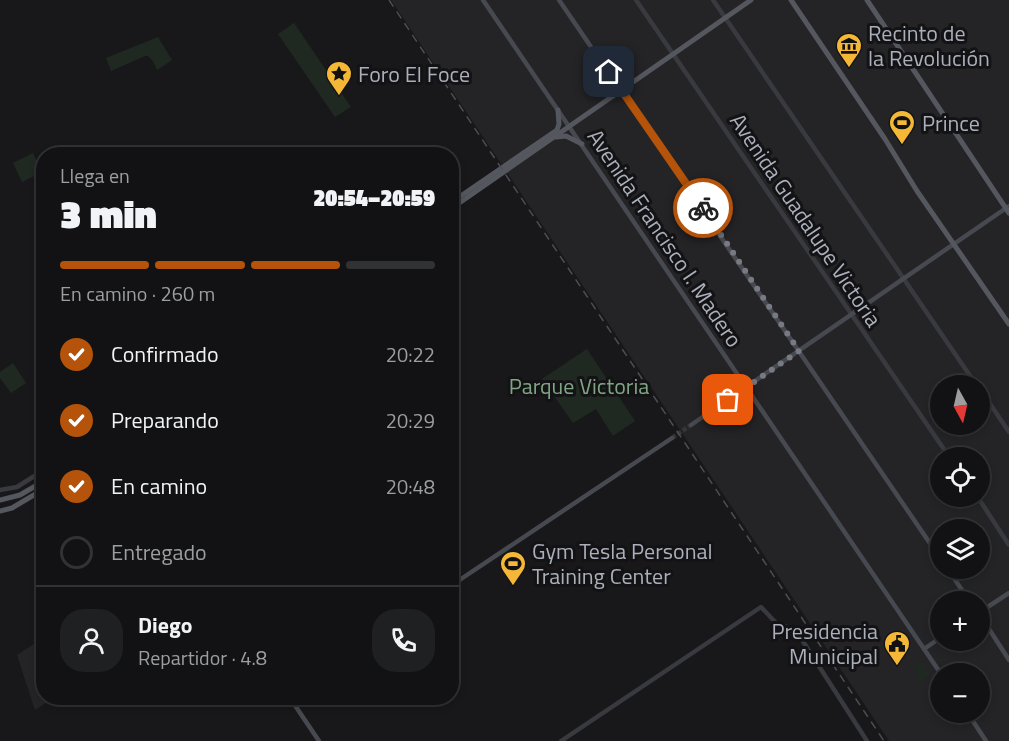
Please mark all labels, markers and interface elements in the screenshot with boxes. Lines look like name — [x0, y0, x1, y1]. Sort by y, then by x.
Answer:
place label: Recinto de la Revolución — [868, 16, 990, 75]
museum icon: Recinto de la Revolución — [834, 31, 864, 69]
pin — [583, 46, 634, 97]
icon: home — [592, 55, 625, 88]
place label: Foro El Foce — [358, 57, 470, 91]
place icon: Foro El Foce — [324, 59, 354, 97]
street label: Avenida Guadalupe Victoria — [722, 106, 890, 334]
place label: Prince — [922, 106, 980, 140]
sports icon: Prince — [887, 108, 917, 146]
street label: Avenida Francisco I. Madero — [579, 122, 751, 354]
text: Llega en — [60, 160, 130, 191]
courier — [673, 178, 733, 238]
text: 20:54–20:59 — [313, 181, 435, 215]
text: 3 min — [60, 184, 157, 243]
icon: bike — [687, 192, 720, 225]
text: En camino · 260 m — [60, 278, 215, 309]
text: Confirmado — [111, 337, 219, 371]
icon: check — [60, 338, 93, 371]
text: 20:22 — [386, 339, 435, 370]
park label: Parque Victoria — [509, 369, 649, 403]
pin — [702, 374, 753, 425]
north arrow — [930, 375, 990, 435]
map controls — [930, 375, 990, 723]
icon: bag — [711, 383, 744, 416]
text: Preparando — [111, 403, 219, 437]
icon: check — [60, 404, 93, 437]
text: 20:29 — [386, 405, 435, 436]
button: locate — [930, 447, 990, 507]
text: En camino — [111, 469, 207, 503]
icon: check — [60, 470, 93, 503]
text: 20:48 — [386, 471, 435, 502]
button: layers — [930, 519, 990, 579]
place label: Gym Tesla Personal Training Center — [532, 534, 713, 593]
text: Entregado — [111, 535, 207, 569]
sports icon: Gym Tesla Personal Training Center — [498, 549, 528, 587]
button: + — [930, 591, 990, 651]
text: Diego — [138, 608, 192, 642]
button: person — [60, 609, 123, 672]
button: phone — [372, 609, 435, 672]
place label: Presidencia Municipal — [771, 614, 878, 673]
public building icon: Presidencia Municipal — [882, 629, 912, 667]
text: Repartidor · 4.8 — [138, 642, 267, 673]
button: − — [930, 663, 990, 723]

